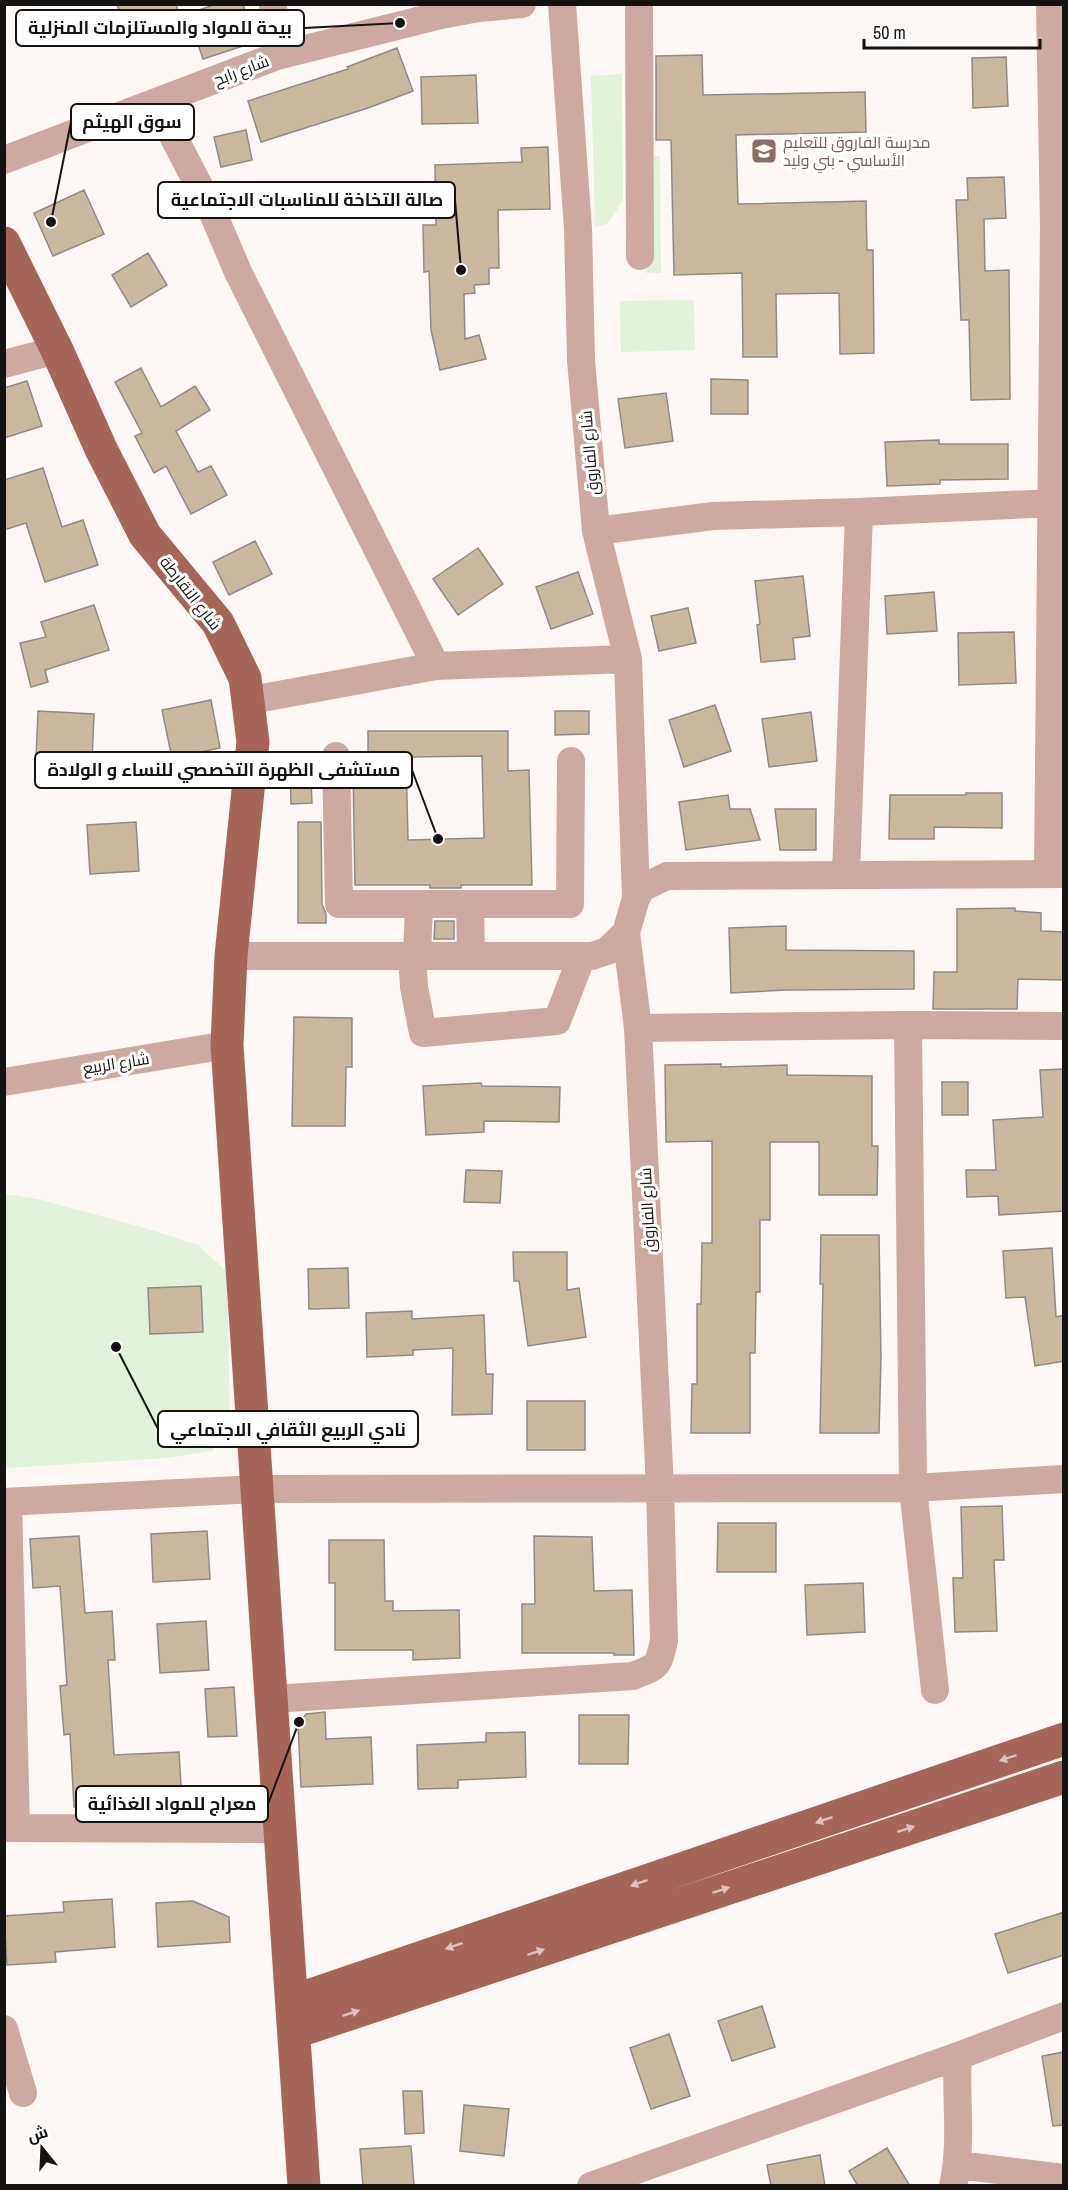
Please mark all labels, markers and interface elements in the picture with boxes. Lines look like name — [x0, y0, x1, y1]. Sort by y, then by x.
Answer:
callout: بيحة للمواد والمستلزمات المنزلية — [16, 10, 304, 46]
scale bar — [864, 12, 1040, 50]
text: بيحة للمواد والمستلزمات المنزلية — [28, 15, 292, 40]
text: 50 m — [873, 20, 906, 45]
street label: شارع رابح — [210, 49, 272, 92]
callout: سوق الهيثم — [71, 104, 194, 140]
text: سوق الهيثم — [82, 109, 182, 134]
place label: مدرسة الفاروق للتعليم الأساسي - بني وليد — [783, 131, 931, 174]
school or university icon: مدرسة الفاروق للتعليم الأساسي - بني وليد — [749, 136, 779, 166]
callout: صالة التخاخة للمناسبات الاجتماعية — [158, 182, 455, 218]
text: صالة التخاخة للمناسبات الاجتماعية — [171, 187, 443, 212]
street label: شارع الفاروق — [574, 410, 605, 496]
street label: شارع النقارطة — [154, 551, 227, 635]
callout: مستشفى الظهرة التخصصي للنساء و الولادة — [35, 752, 412, 788]
text: مستشفى الظهرة التخصصي للنساء و الولادة — [48, 757, 400, 784]
street label: شارع الربيع — [81, 1047, 151, 1080]
street label: شارع الفاروق — [634, 1167, 661, 1253]
callout: نادي الربيع الثقافي الاجتماعي — [158, 1411, 418, 1447]
text: نادي الربيع الثقافي الاجتماعي — [170, 1417, 406, 1445]
one-way arrow — [999, 1753, 1017, 1763]
callout: معراج للمواد الغذائية — [76, 1786, 268, 1822]
text: معراج للمواد الغذائية — [88, 1791, 256, 1816]
one-way arrow — [815, 1816, 833, 1826]
one-way arrow — [897, 1824, 915, 1833]
one-way arrow — [630, 1879, 648, 1889]
one-way arrow — [712, 1885, 730, 1895]
one-way arrow — [445, 1942, 463, 1952]
one-way arrow — [527, 1947, 545, 1956]
one-way arrow — [342, 2008, 360, 2018]
north arrow — [12, 2118, 72, 2178]
text: ش — [24, 2120, 51, 2147]

